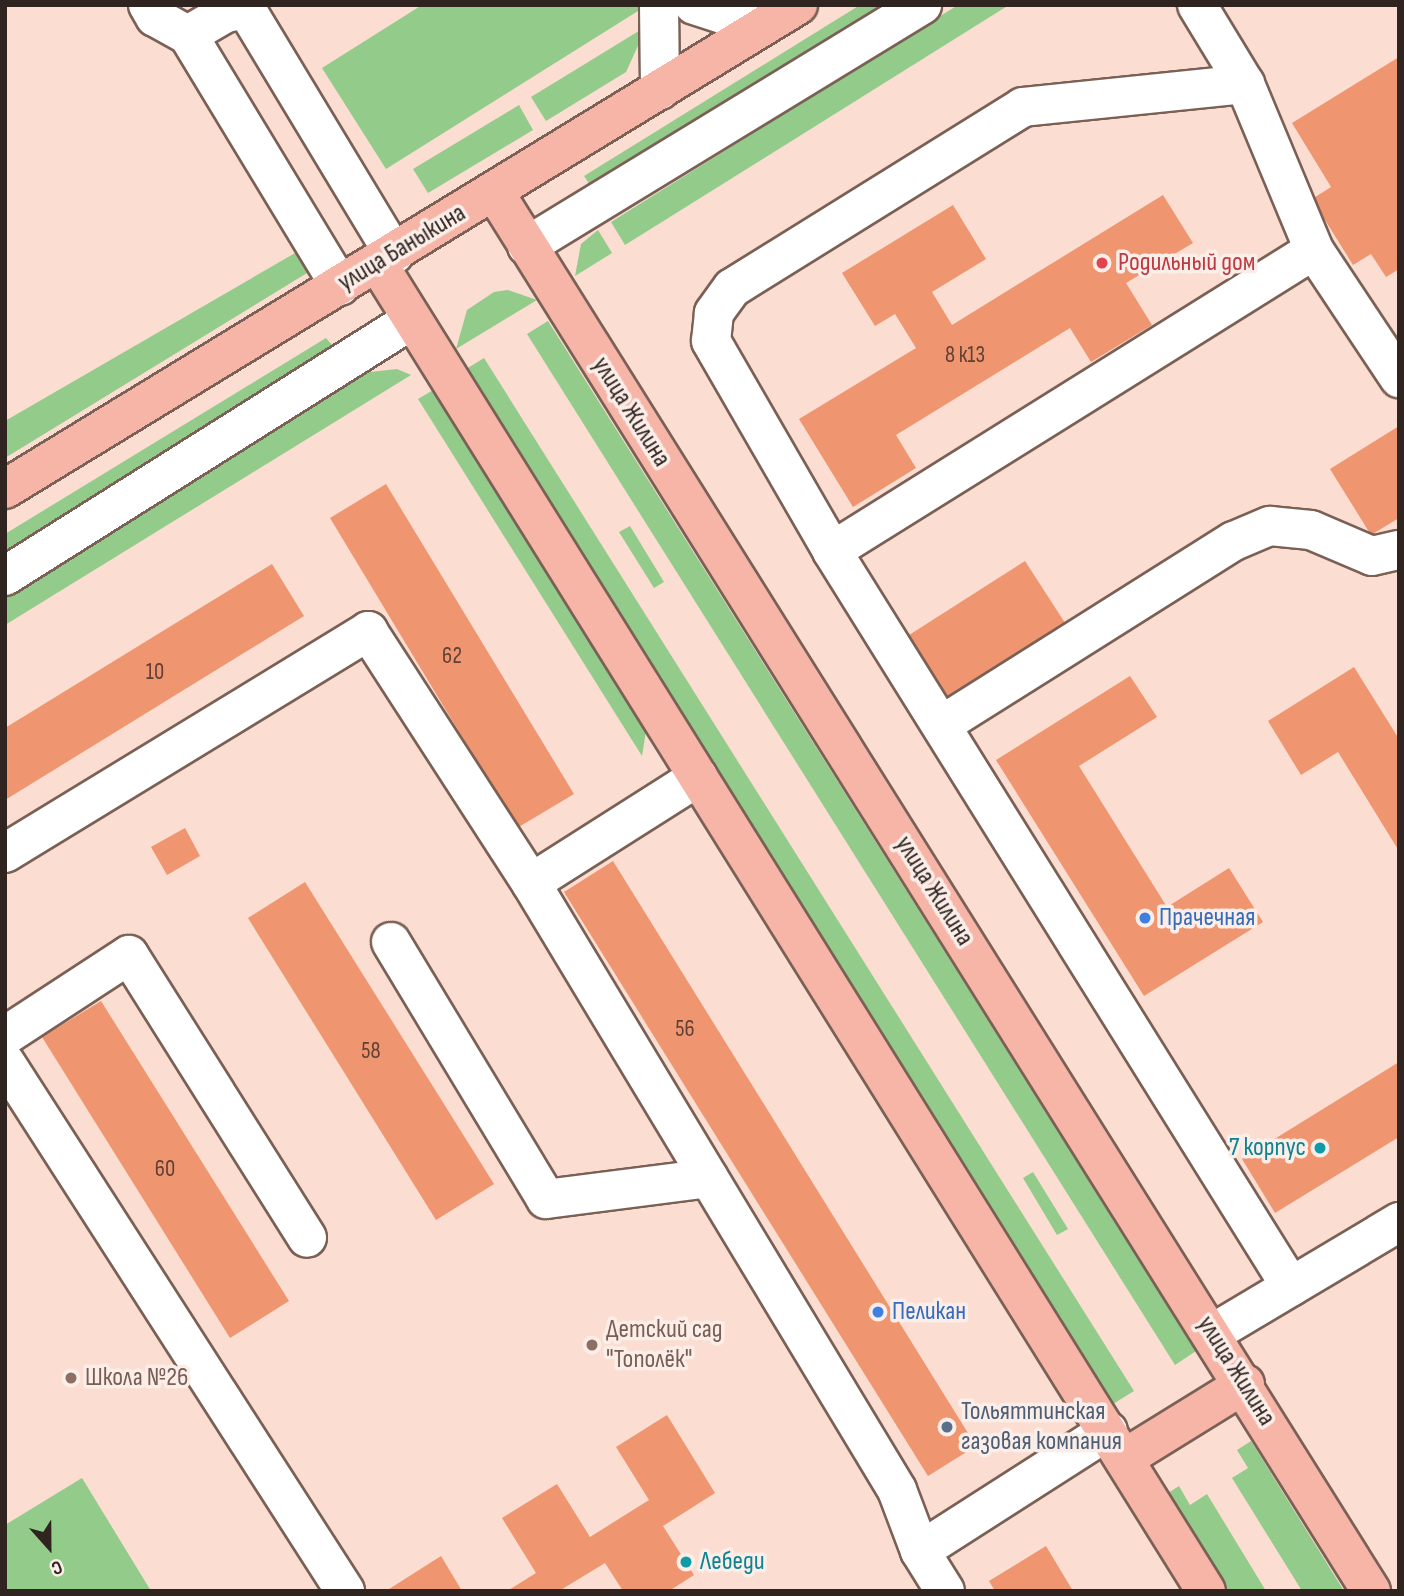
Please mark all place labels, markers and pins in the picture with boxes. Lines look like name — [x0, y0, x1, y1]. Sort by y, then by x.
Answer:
place label: Родильный дом — [1118, 247, 1255, 279]
marker: Родильный дом — [1092, 253, 1112, 273]
place label: Прачечная — [1159, 902, 1255, 934]
marker: Прачечная — [1137, 910, 1153, 926]
place label: 7 корпус — [1229, 1132, 1306, 1164]
marker: 7 корпус — [1312, 1140, 1328, 1156]
place label: Пеликан — [892, 1296, 966, 1328]
marker: Пеликан — [870, 1304, 886, 1320]
place label: Детский сад "Тополёк" — [606, 1314, 723, 1376]
marker: Детский сад "Тополёк" — [584, 1337, 600, 1353]
place label: Школа №26 — [85, 1362, 188, 1394]
marker: Школа №26 — [63, 1370, 79, 1386]
place label: Тольяттинская газовая компания — [961, 1396, 1122, 1458]
marker: Тольяттинская газовая компания — [939, 1419, 955, 1435]
place label: Лебеди — [700, 1546, 765, 1578]
marker: Лебеди — [678, 1554, 694, 1570]

